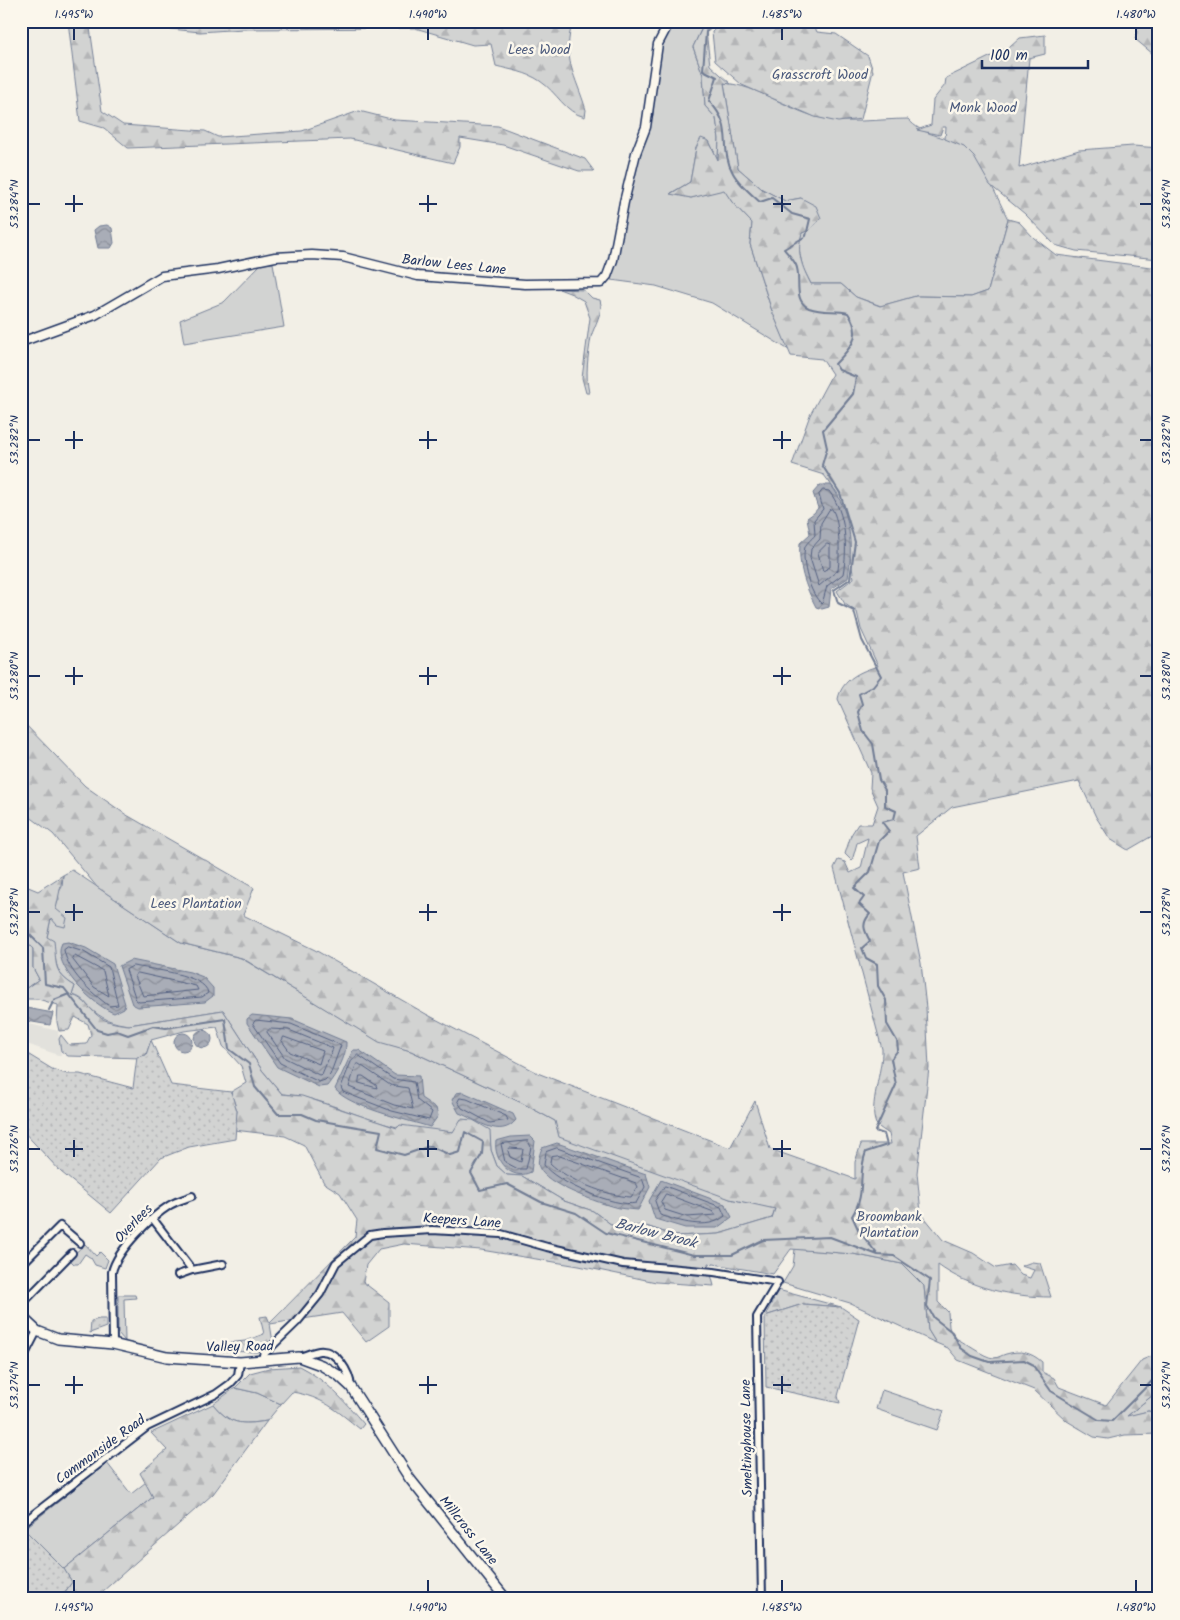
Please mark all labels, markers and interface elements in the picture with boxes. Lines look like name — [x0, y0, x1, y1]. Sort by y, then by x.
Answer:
text: 1.495°W — [55, 5, 93, 24]
text: 1.490°W — [409, 5, 447, 24]
text: 1.485°W — [762, 5, 802, 24]
text: 1.480°W — [1116, 5, 1156, 24]
scale bar — [982, 38, 1089, 70]
park label: Lees Wood — [508, 39, 571, 61]
text: 100 m — [990, 44, 1028, 68]
park label: Grasscroft Wood — [772, 64, 869, 86]
park label: Monk Wood — [949, 97, 1018, 119]
text: 53.284°N — [5, 179, 24, 229]
text: 53.284°N — [1157, 179, 1176, 229]
street label: Barlow Lees Lane — [401, 249, 508, 281]
text: 53.282°N — [5, 415, 24, 465]
text: 53.282°N — [1157, 415, 1176, 465]
text: 53.280°N — [5, 652, 24, 700]
text: 53.280°N — [1157, 652, 1176, 700]
text: 53.278°N — [5, 888, 24, 936]
text: 53.278°N — [1157, 888, 1176, 936]
park label: Lees Plantation — [150, 893, 242, 915]
text: 53.276°N — [5, 1125, 24, 1173]
text: 53.276°N — [1157, 1125, 1176, 1173]
street label: Overlees — [109, 1199, 158, 1248]
park label: Broombank Plantation — [856, 1206, 922, 1244]
street label: Keepers Lane — [422, 1207, 502, 1235]
water label: Barlow Brook — [612, 1212, 701, 1256]
street label: Valley Road — [206, 1335, 275, 1359]
text: 53.274°N — [5, 1361, 24, 1409]
text: 53.274°N — [1157, 1361, 1176, 1409]
street label: Smeltinghouse Lane — [735, 1378, 759, 1497]
street label: Commonside Road — [51, 1409, 151, 1490]
street label: Millcross Lane — [433, 1491, 504, 1571]
text: 1.495°W — [55, 1598, 93, 1617]
text: 1.490°W — [409, 1598, 447, 1617]
text: 1.485°W — [762, 1598, 802, 1617]
text: 1.480°W — [1116, 1598, 1156, 1617]

